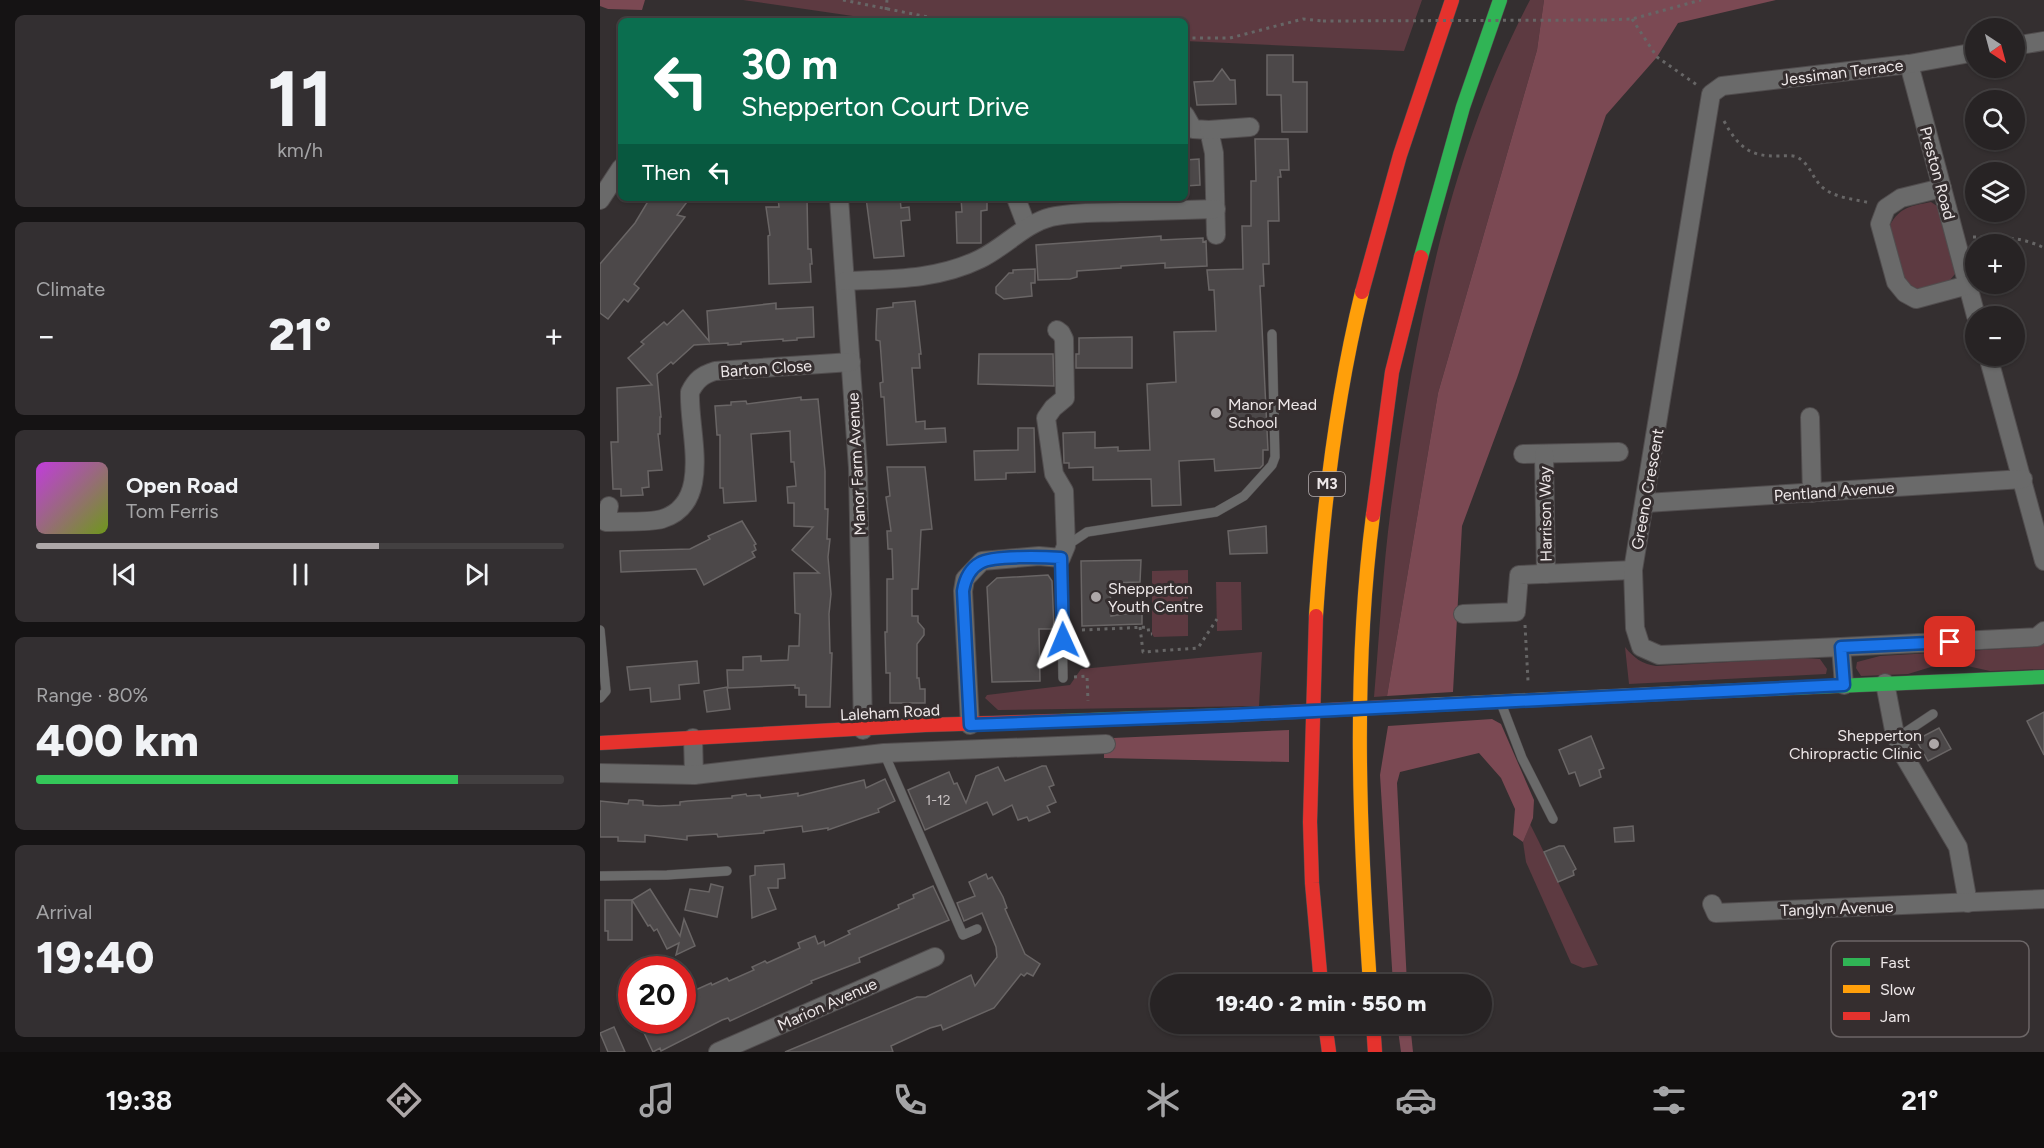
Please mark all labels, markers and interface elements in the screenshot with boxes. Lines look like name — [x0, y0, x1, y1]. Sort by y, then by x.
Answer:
north arrow — [1965, 18, 2025, 78]
map controls — [1965, 18, 2025, 366]
text: 30 m — [741, 39, 838, 90]
icon: left — [642, 42, 720, 120]
text: 11 — [267, 52, 333, 146]
street label: Jessiman Terrace — [1780, 56, 1905, 89]
text: Shepperton Court Drive — [741, 90, 1029, 123]
button: search — [1965, 90, 2025, 150]
street label: Preston Road — [1916, 124, 1959, 222]
text: km/h — [277, 138, 323, 162]
icon: left — [703, 156, 736, 189]
text: Then — [642, 159, 691, 186]
button: layers — [1965, 162, 2025, 222]
button: + — [1965, 234, 2025, 294]
text: Climate — [36, 277, 105, 301]
button: − — [1965, 306, 2025, 366]
text: 21° — [269, 307, 331, 361]
text: − — [36, 316, 57, 355]
text: + — [543, 316, 564, 355]
street label: Barton Close — [719, 356, 813, 381]
street label: Manor Farm Avenue — [843, 392, 870, 536]
place label: Manor Mead School — [1228, 395, 1317, 432]
marker: Manor Mead School — [1209, 406, 1223, 420]
street label: Greeno Crescent — [1627, 427, 1668, 551]
street label: Harrison Way — [1535, 466, 1556, 562]
text: Open Road — [126, 472, 238, 499]
road number: M3 — [1309, 472, 1345, 496]
street label: Pentland Avenue — [1773, 478, 1895, 505]
text: Tom Ferris — [126, 499, 219, 523]
icon: previous — [108, 558, 141, 591]
icon: pause — [284, 558, 317, 591]
icon: next — [460, 558, 493, 591]
place label: Shepperton Youth Centre — [1108, 579, 1203, 616]
marker: Shepperton Youth Centre — [1089, 590, 1103, 604]
position arrow — [1031, 608, 1095, 672]
pin — [1924, 616, 1975, 667]
icon: arrive — [1933, 625, 1966, 658]
text: Range · 80% — [36, 683, 148, 707]
street label: Laleham Road — [839, 700, 941, 725]
text: 400 km — [36, 713, 199, 767]
place label: Shepperton Chiropractic Clinic — [1789, 726, 1922, 763]
marker: Shepperton Chiropractic Clinic — [1927, 737, 1941, 751]
house number: 1-12 — [925, 792, 951, 809]
street label: Tanglyn Avenue — [1780, 897, 1894, 920]
text: Arrival — [36, 900, 92, 924]
text: 19:40 — [36, 930, 154, 984]
legend — [1831, 941, 2029, 1037]
text: Fast — [1880, 953, 1910, 972]
speed limit sign: 20 — [618, 956, 696, 1034]
street label: Marion Avenue — [774, 974, 880, 1035]
text: Slow — [1880, 980, 1915, 999]
text: 19:40 · 2 min · 550 m — [1216, 990, 1426, 1017]
text: Jam — [1880, 1007, 1910, 1026]
icon: directions — [383, 1079, 425, 1121]
icon: music — [636, 1079, 678, 1121]
icon: phone — [889, 1079, 931, 1121]
icon: climate — [1142, 1079, 1184, 1121]
icon: car — [1395, 1079, 1437, 1121]
icon: filters — [1648, 1079, 1690, 1121]
text: 19:38 — [106, 1084, 172, 1117]
text: 21° — [1901, 1084, 1938, 1117]

